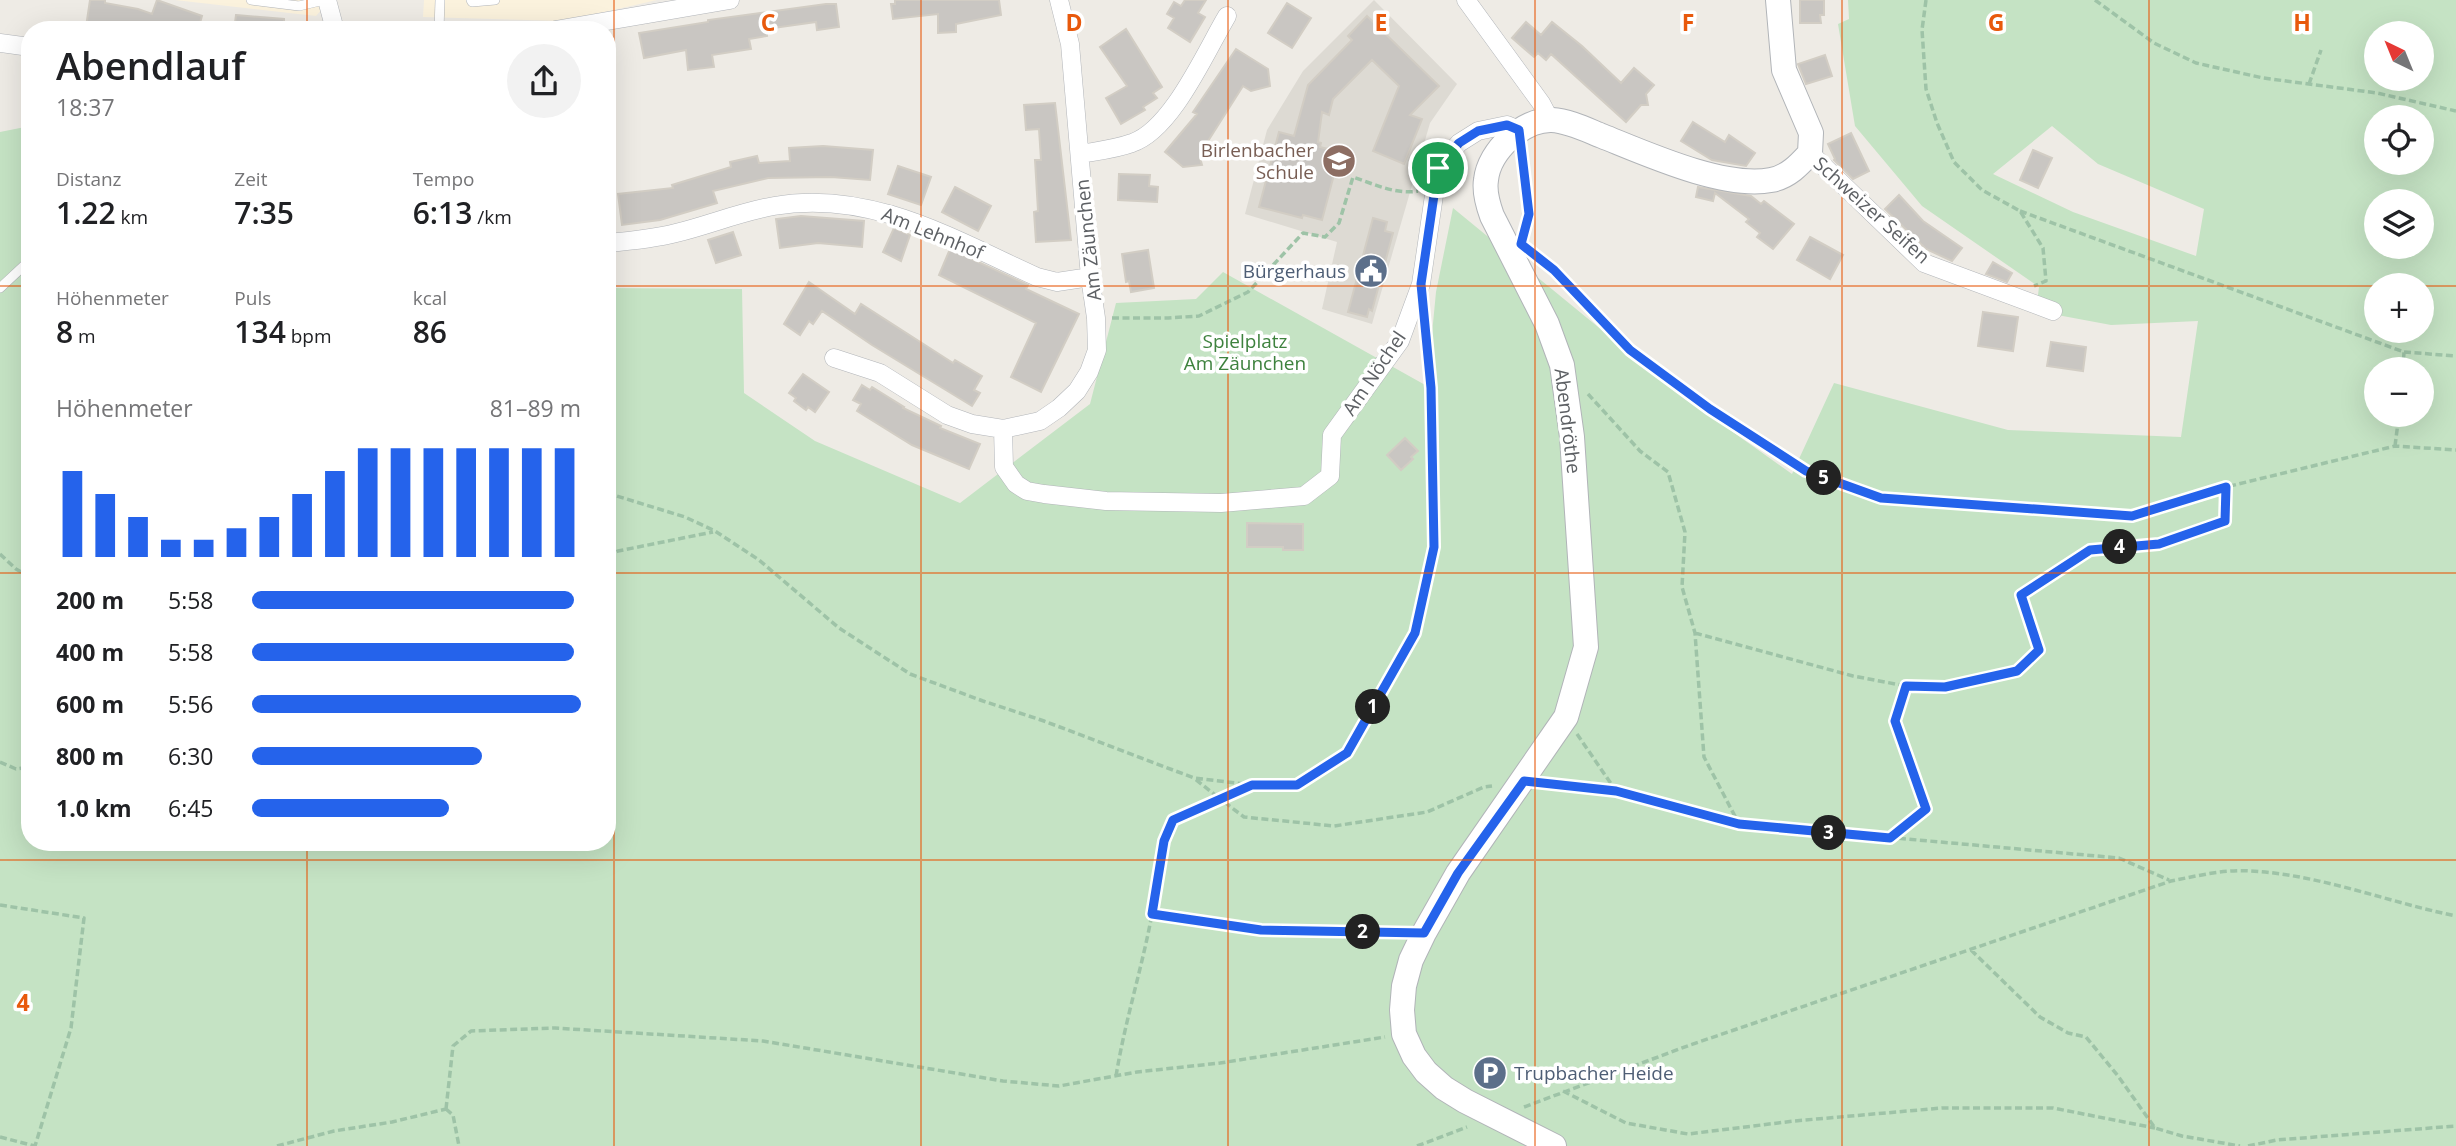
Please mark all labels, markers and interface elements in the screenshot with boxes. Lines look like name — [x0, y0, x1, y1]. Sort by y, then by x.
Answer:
text: C — [761, 6, 775, 38]
text: D — [1065, 6, 1083, 38]
text: E — [1375, 6, 1387, 38]
text: F — [1682, 6, 1694, 38]
text: G — [1988, 6, 2004, 38]
text: H — [2293, 6, 2311, 38]
north arrow — [2364, 21, 2434, 91]
map controls — [2364, 21, 2434, 427]
text: Abendlauf — [56, 39, 245, 91]
button: share — [507, 44, 581, 118]
text: 18:37 — [56, 91, 115, 123]
button: locate — [2364, 105, 2434, 175]
place label: Birlenbacher Schule — [1201, 137, 1314, 185]
pin — [1408, 138, 1468, 198]
school or university icon: Birlenbacher Schule — [1320, 142, 1358, 180]
icon: arrive — [1419, 149, 1457, 187]
street label: Schweizer Seifen — [1808, 151, 1936, 269]
text: Distanz — [56, 166, 122, 192]
text: Zeit — [234, 166, 267, 192]
text: Tempo — [413, 166, 474, 192]
street label: Am Zäunchen — [1069, 178, 1107, 302]
button: layers — [2364, 189, 2434, 259]
text: 1.22 — [56, 192, 116, 233]
text: 7:35 — [234, 192, 294, 233]
text: 6:13 — [413, 192, 472, 233]
street label: Am Lehnhof — [878, 201, 989, 266]
text: km — [116, 204, 148, 230]
text: /km — [472, 204, 512, 230]
public building icon: Bürgerhaus — [1352, 252, 1390, 290]
place label: Bürgerhaus — [1243, 258, 1346, 284]
button: + — [2364, 273, 2434, 343]
text: Höhenmeter — [56, 285, 169, 311]
text: Puls — [234, 285, 271, 311]
text: kcal — [413, 285, 447, 311]
text: 8 — [56, 311, 73, 352]
text: 134 — [234, 311, 286, 352]
text: 86 — [413, 311, 447, 352]
text: m — [73, 323, 96, 349]
text: bpm — [286, 323, 332, 349]
street label: Am Nöchel — [1336, 326, 1412, 420]
park label: Spielplatz Am Zäunchen — [1184, 328, 1306, 376]
button: − — [2364, 357, 2434, 427]
street label: Abendröthe — [1549, 367, 1587, 475]
text: Höhenmeter — [56, 392, 193, 424]
text: 81–89 m — [490, 392, 581, 424]
pin: 5 — [1806, 461, 1842, 496]
text: 5 — [1818, 464, 1829, 490]
pin: 4 — [2102, 530, 2138, 564]
text: 4 — [2114, 533, 2125, 559]
text: 200 m — [56, 584, 124, 616]
text: 5:58 — [168, 584, 214, 616]
text: 400 m — [56, 636, 124, 668]
text: 5:58 — [168, 636, 214, 668]
text: 600 m — [56, 688, 124, 720]
text: 5:56 — [168, 688, 214, 720]
pin: 1 — [1356, 690, 1390, 724]
text: 1 — [1367, 693, 1378, 719]
text: 800 m — [56, 740, 124, 772]
text: 6:30 — [168, 740, 214, 772]
text: 1.0 km — [56, 792, 132, 824]
text: 6:45 — [168, 792, 214, 824]
pin: 3 — [1812, 816, 1846, 850]
text: 3 — [1823, 819, 1834, 845]
pin: 2 — [1346, 914, 1380, 950]
text: 2 — [1357, 918, 1368, 944]
text: 4 — [16, 986, 30, 1018]
parking icon: Trupbacher Heide — [1471, 1054, 1509, 1092]
place label: Trupbacher Heide — [1514, 1060, 1674, 1086]

